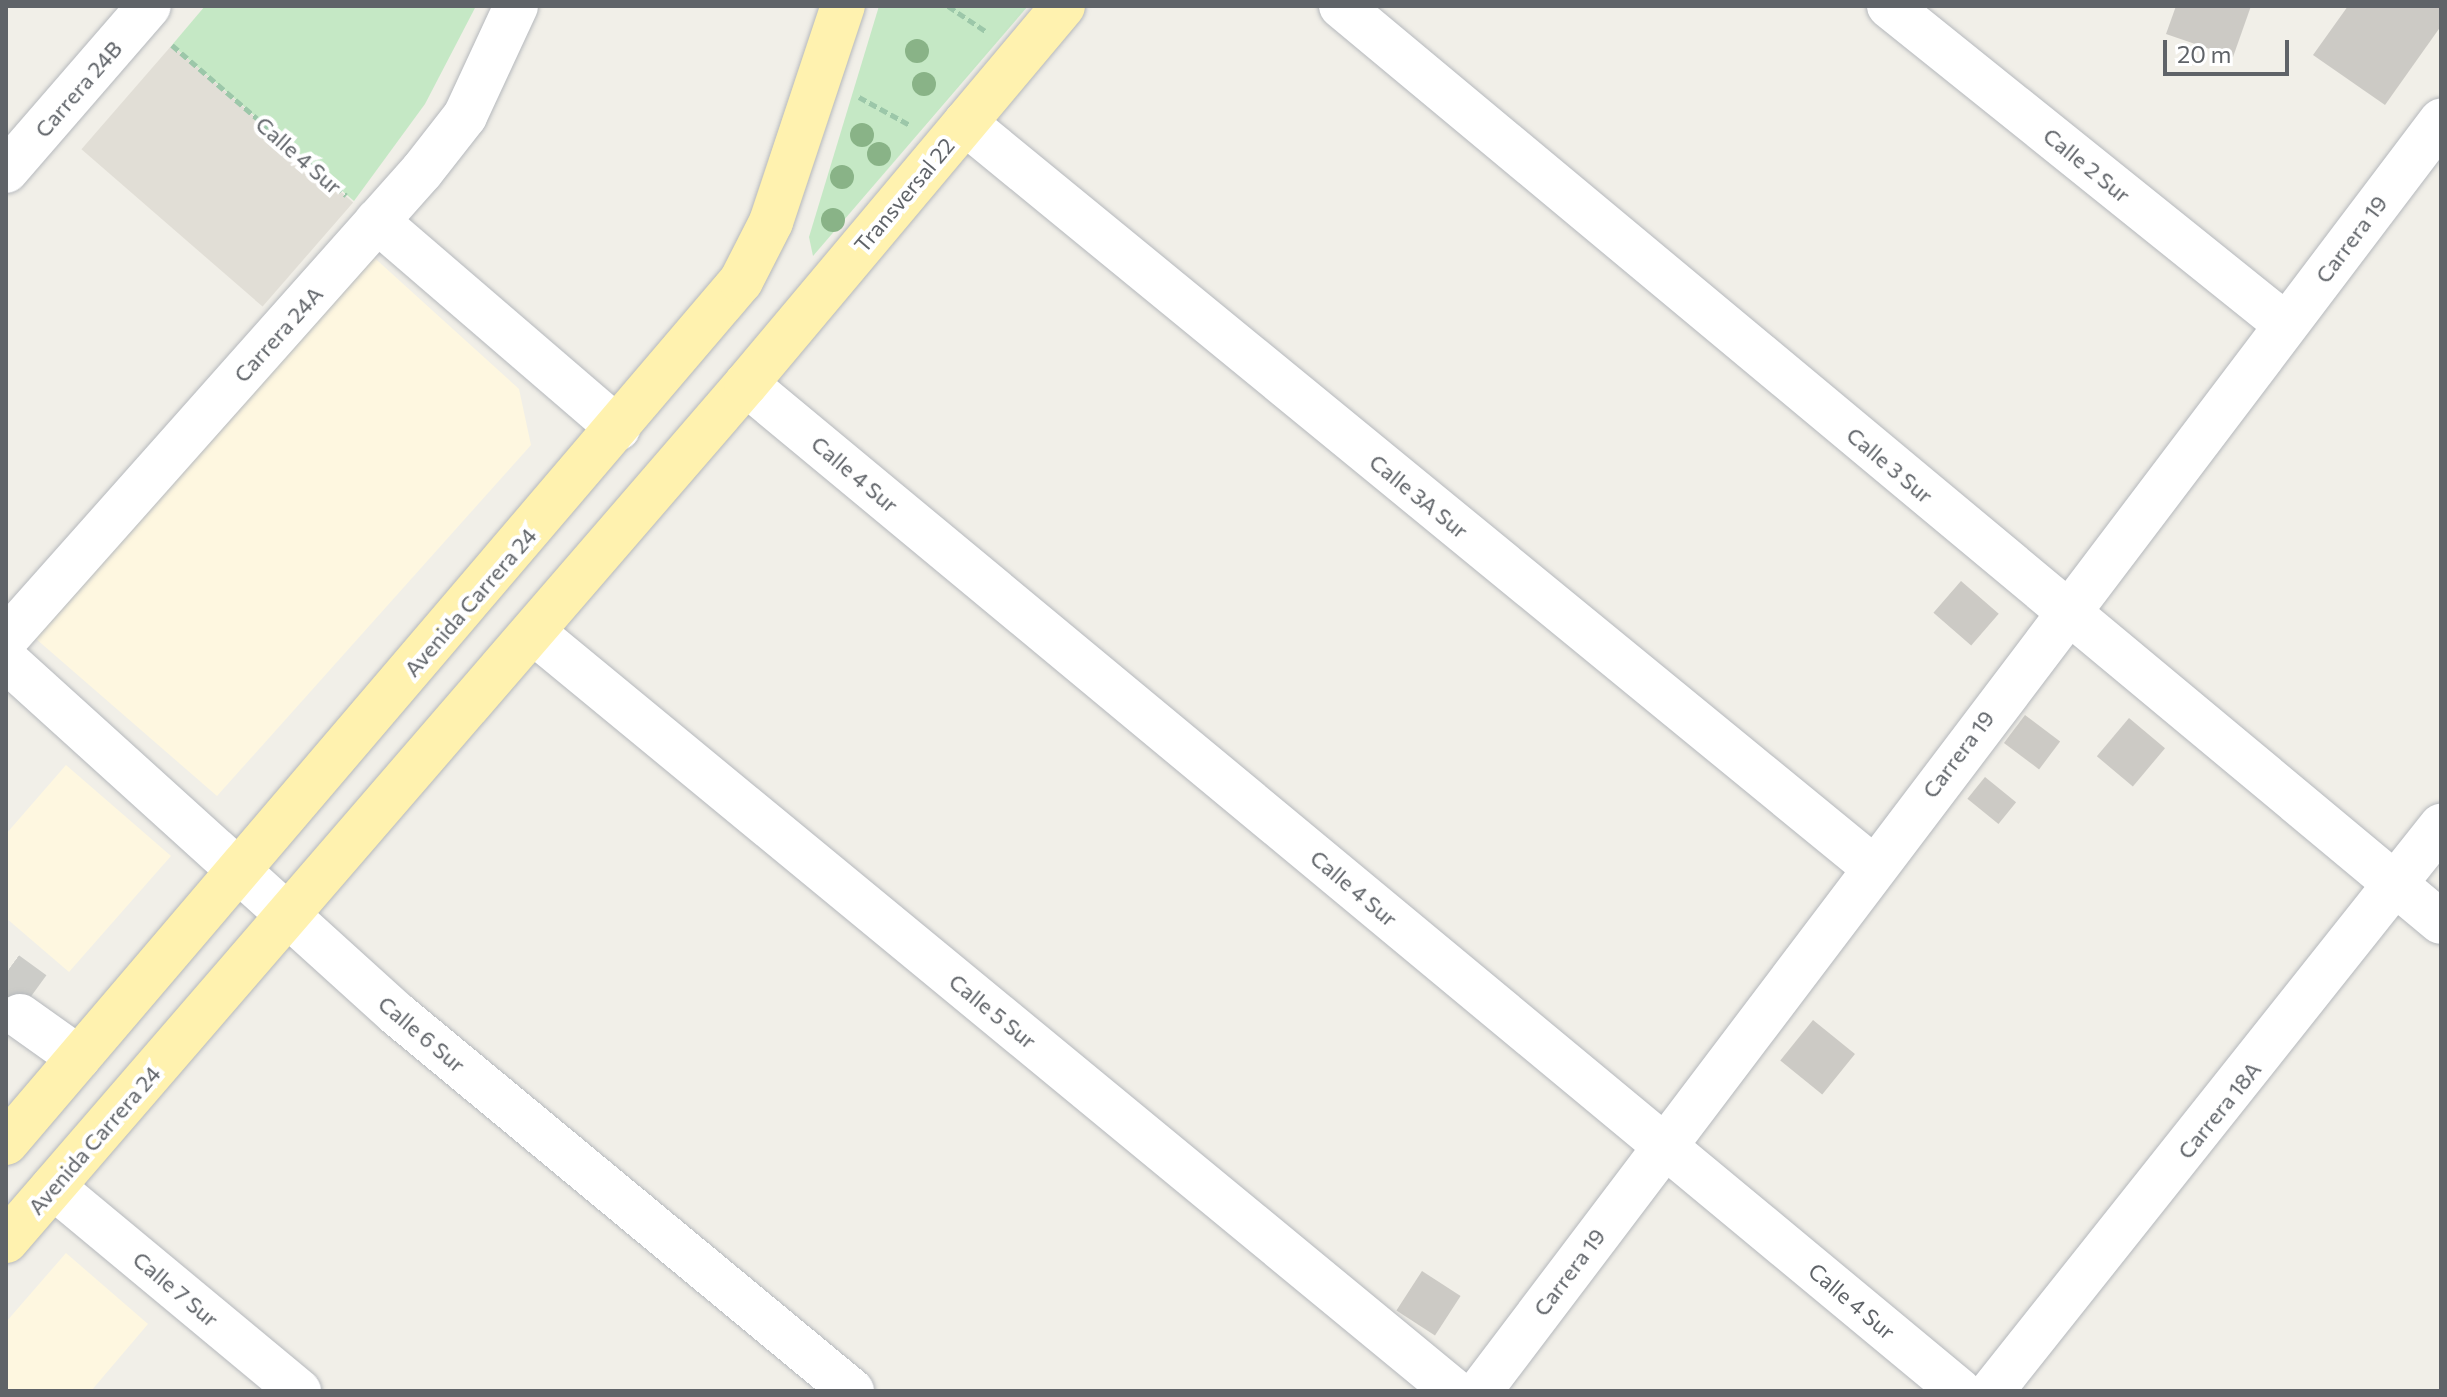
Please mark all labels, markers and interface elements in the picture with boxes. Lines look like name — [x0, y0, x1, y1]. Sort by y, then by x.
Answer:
scale bar — [2167, 24, 2293, 74]
street label: Carrera 24B — [29, 35, 127, 143]
text: 20 m — [2177, 39, 2231, 68]
street label: Calle 4 Sur — [251, 111, 347, 199]
street label: Calle 2 Sur — [2038, 122, 2136, 208]
street label: Transversal 22 — [848, 132, 960, 258]
street label: Carrera 19 — [2310, 190, 2392, 288]
street label: Carrera 24A — [228, 281, 328, 387]
street label: Calle 3 Sur — [1842, 421, 1938, 509]
street label: Calle 4 Sur — [806, 430, 904, 518]
street label: Calle 3A Sur — [1364, 448, 1474, 544]
street label: Avenida Carrera 24 — [398, 522, 542, 682]
street label: Carrera 19 — [1917, 705, 1999, 803]
street label: Calle 4 Sur — [1305, 844, 1403, 932]
street label: Calle 5 Sur — [944, 968, 1042, 1054]
street label: Calle 6 Sur — [373, 990, 471, 1078]
street label: Carrera 18A — [2172, 1056, 2266, 1164]
street label: Avenida Carrera 24 — [22, 1060, 166, 1220]
street label: Carrera 19 — [1528, 1223, 1610, 1321]
street label: Calle 7 Sur — [128, 1246, 224, 1332]
street label: Calle 4 Sur — [1803, 1257, 1901, 1345]

